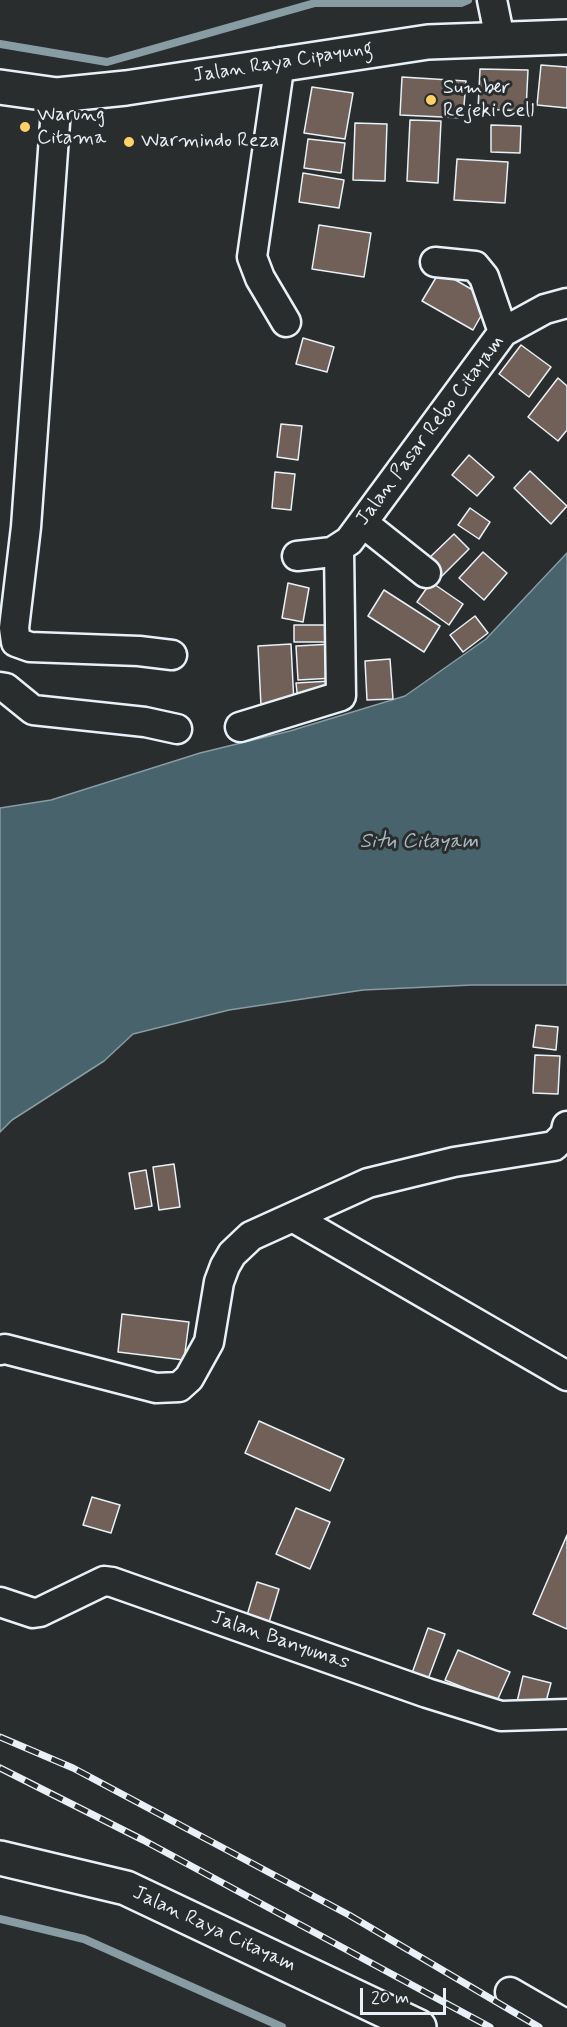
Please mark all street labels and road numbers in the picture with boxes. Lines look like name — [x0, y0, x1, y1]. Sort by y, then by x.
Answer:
street label: Jalan Raya Cipayung — [192, 37, 374, 89]
street label: Jalan Pasar Rebo Citayam — [352, 331, 510, 531]
street label: Jalan Banyumas — [208, 1606, 352, 1676]
street label: Jalan Raya Citayam — [128, 1882, 300, 1978]

